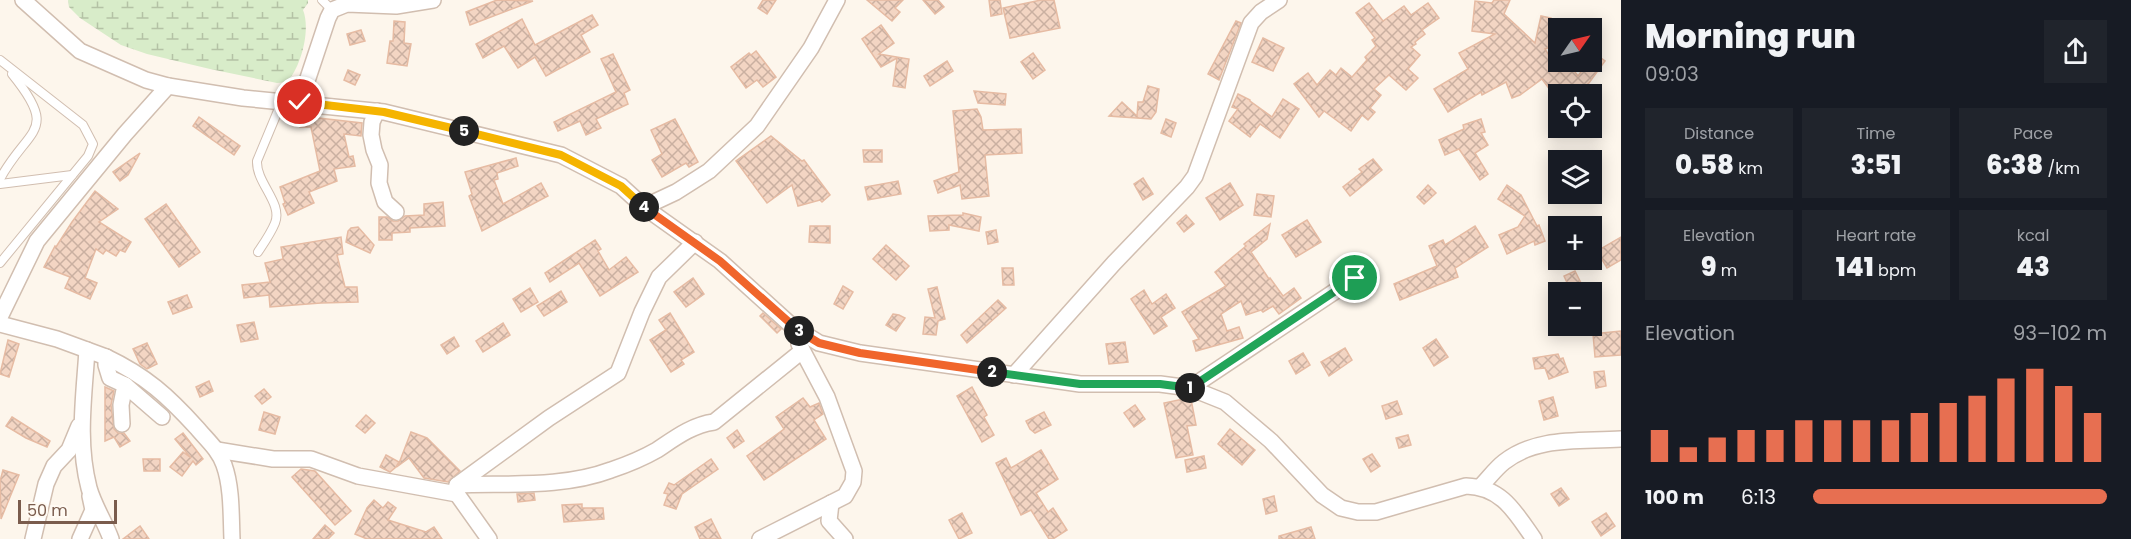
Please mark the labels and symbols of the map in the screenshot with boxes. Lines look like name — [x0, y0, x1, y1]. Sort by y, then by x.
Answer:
north arrow — [1548, 18, 1602, 72]
pin — [274, 76, 325, 127]
pin: 5 — [449, 116, 479, 146]
pin: 4 — [629, 192, 659, 222]
pin — [1329, 252, 1380, 303]
pin: 3 — [784, 316, 814, 346]
pin: 2 — [977, 357, 1007, 387]
pin: 1 — [1175, 373, 1205, 403]
scale bar — [18, 497, 117, 524]

